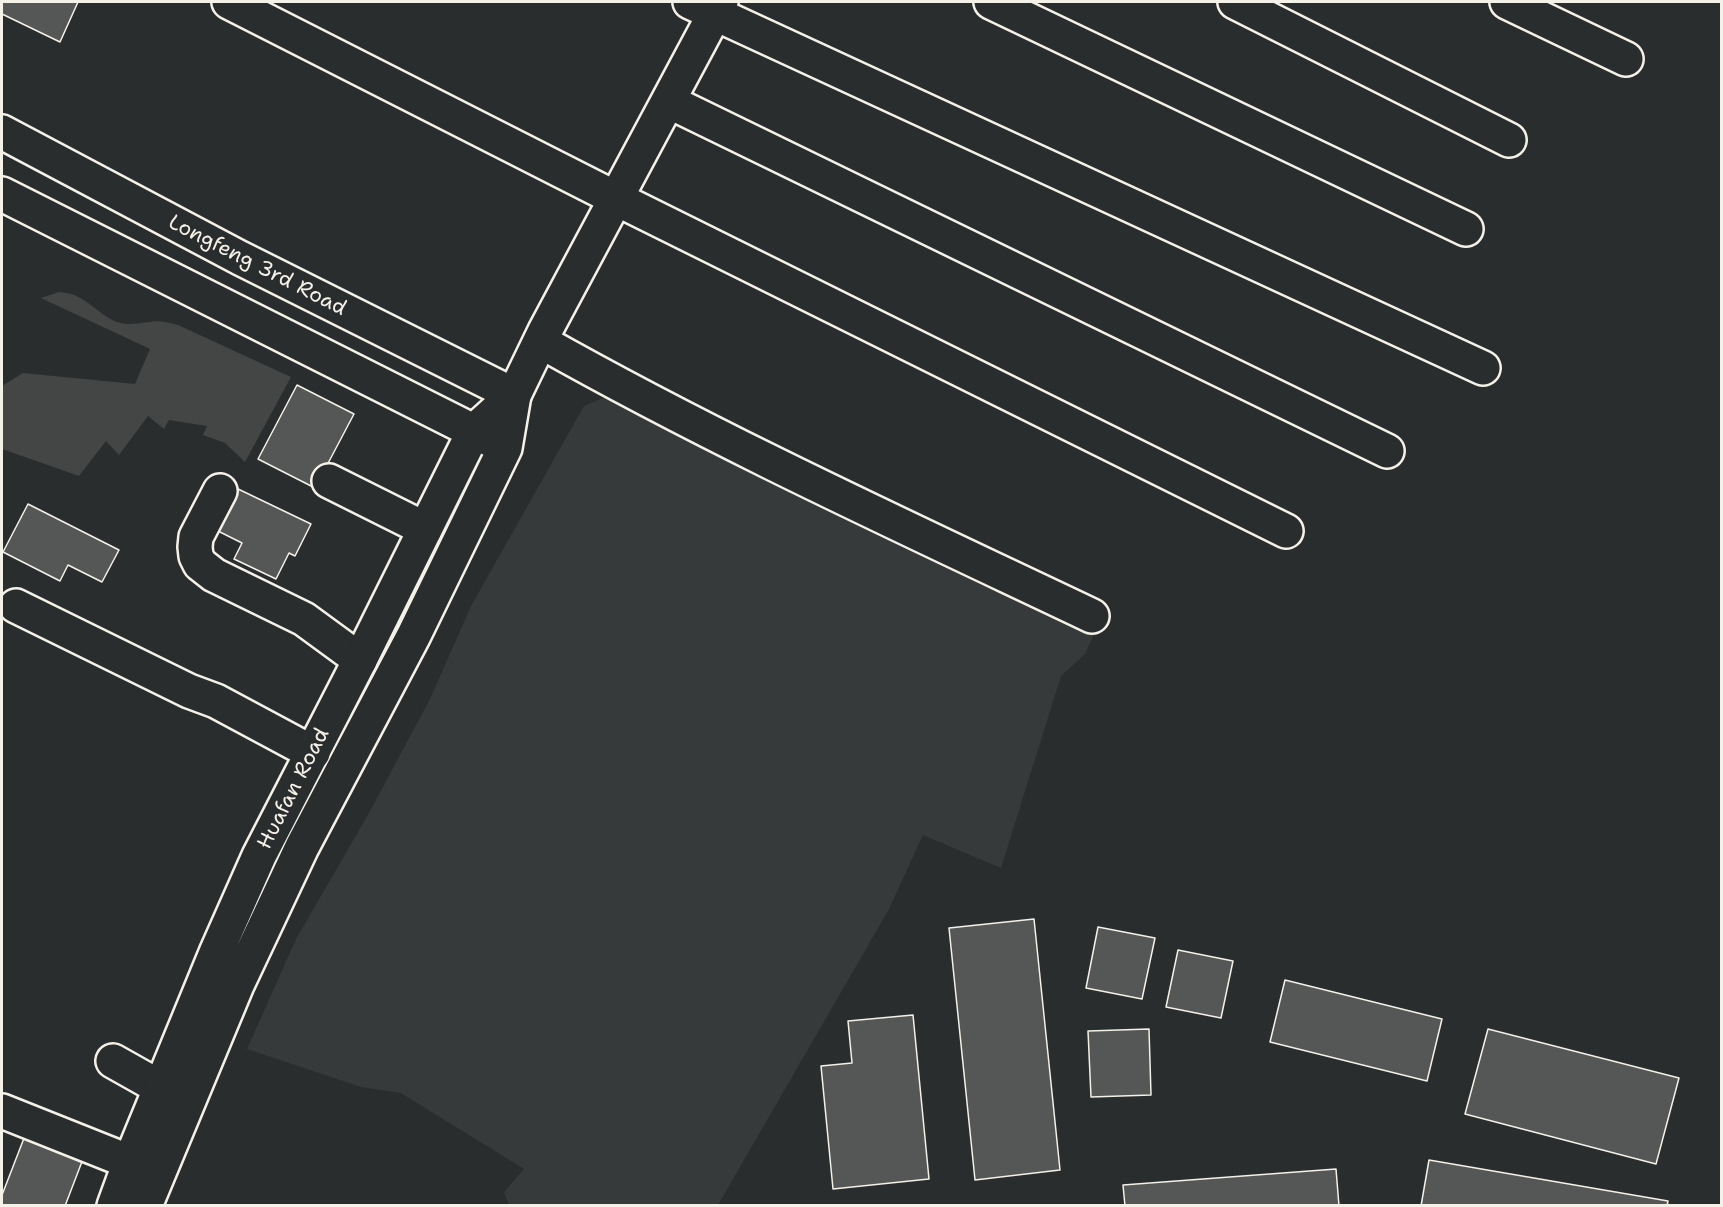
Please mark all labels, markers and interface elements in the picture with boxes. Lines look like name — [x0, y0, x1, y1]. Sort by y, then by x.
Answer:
street label: Longfeng 3rd Road — [164, 210, 350, 322]
street label: Huafan Road — [253, 724, 335, 854]

